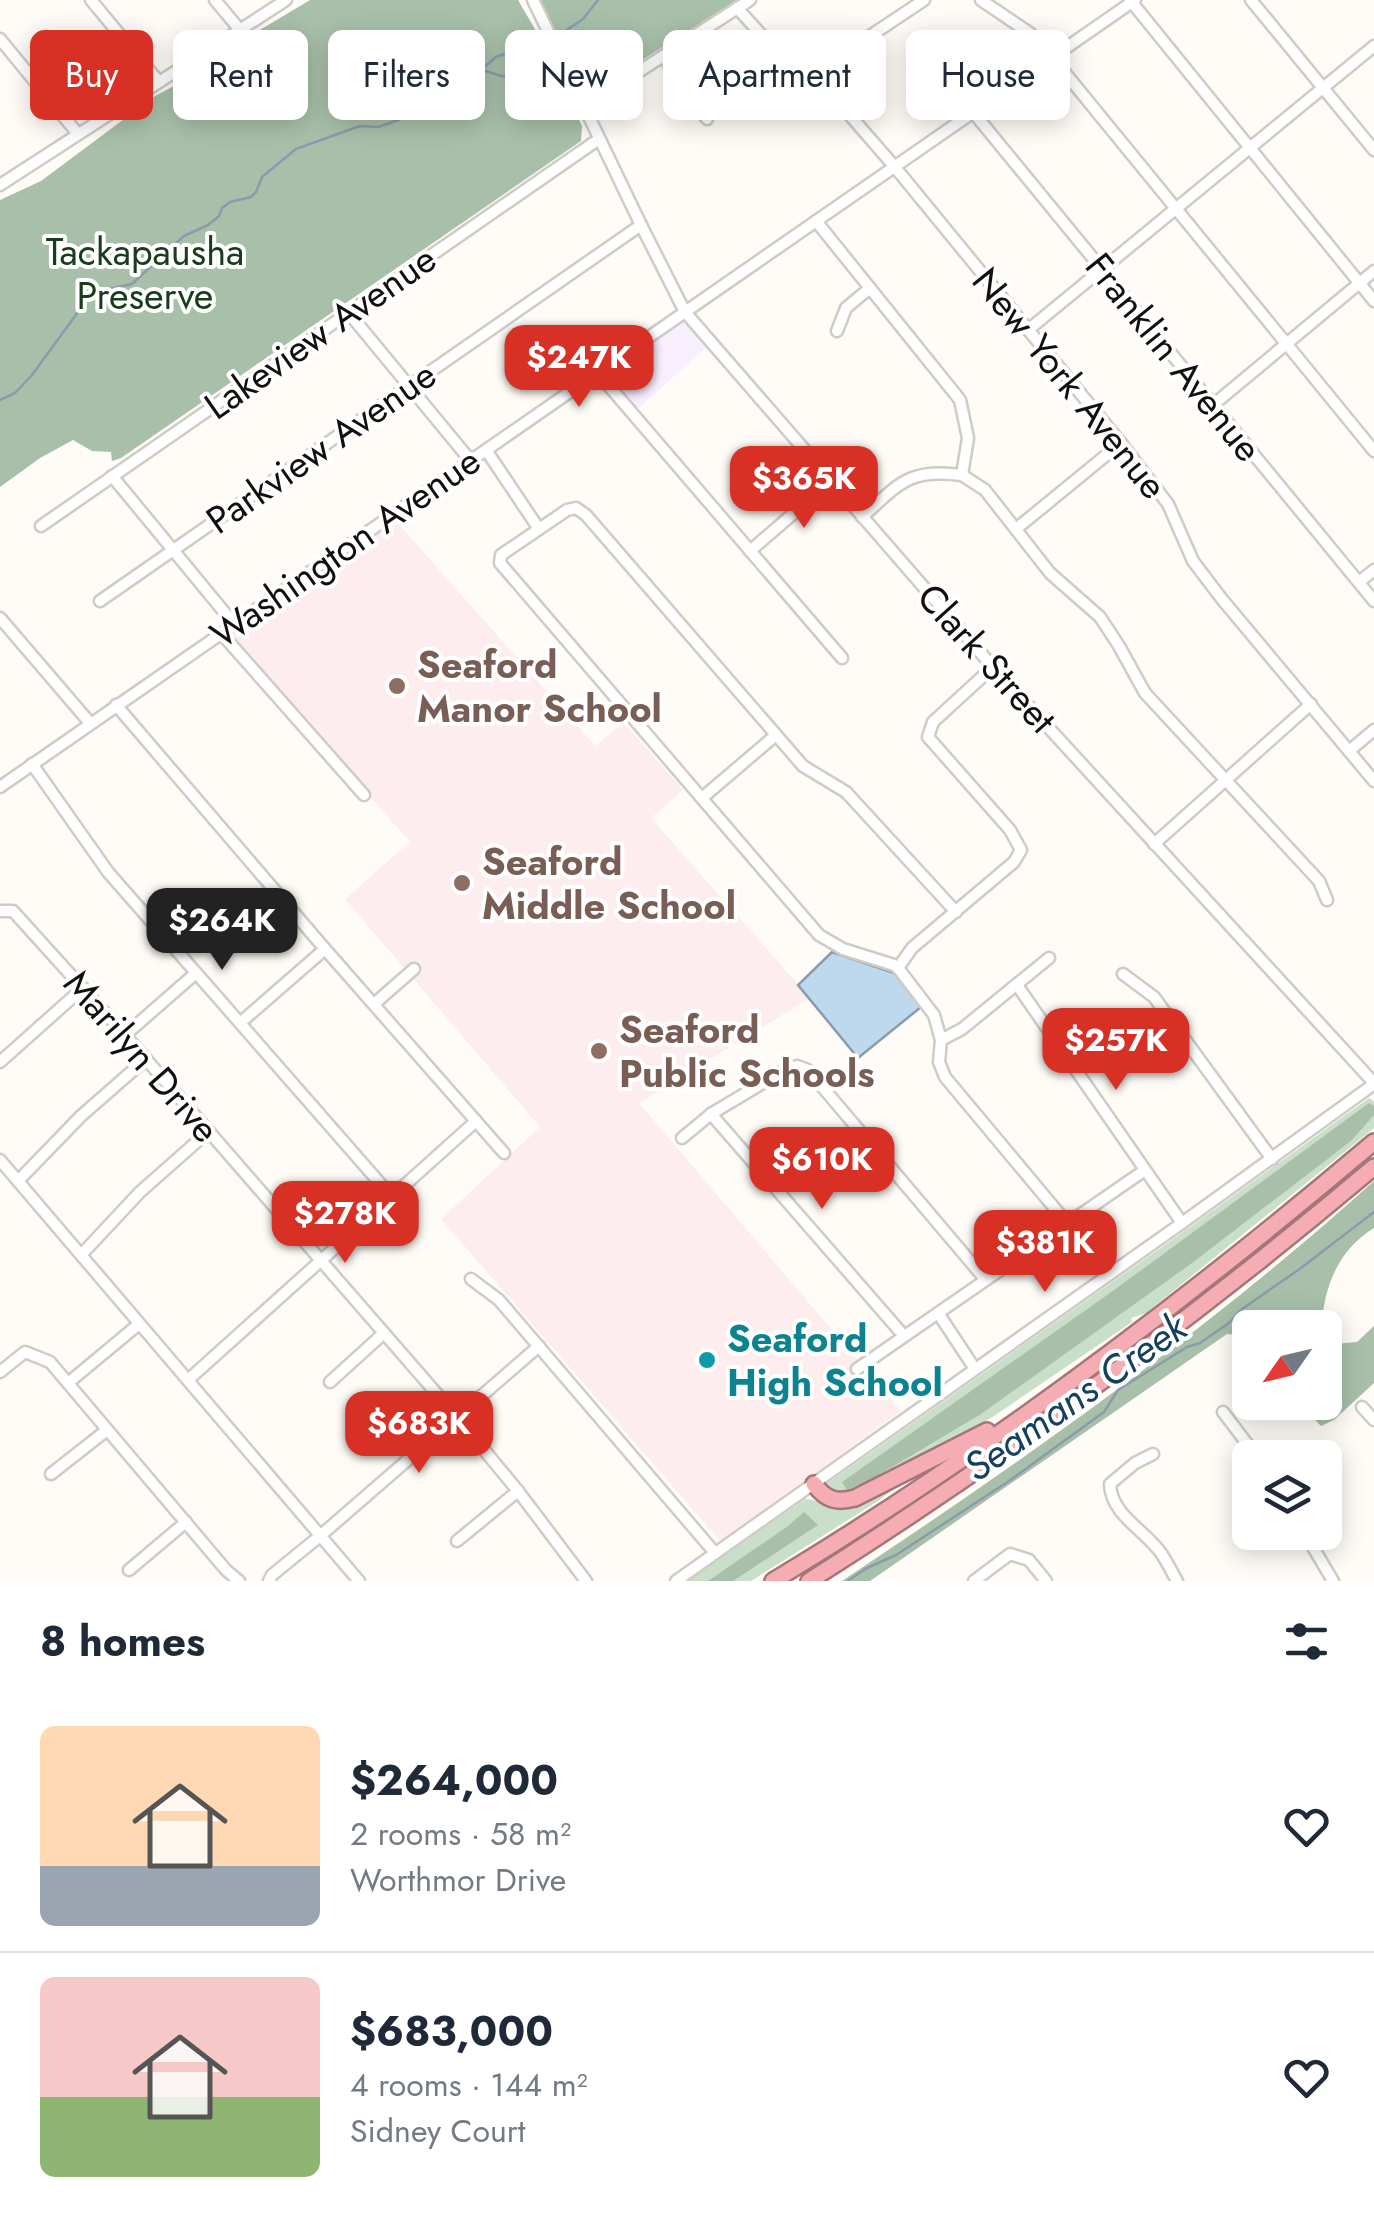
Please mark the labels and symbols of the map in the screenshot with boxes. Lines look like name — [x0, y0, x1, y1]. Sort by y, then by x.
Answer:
park label: Tackapausha Preserve — [46, 224, 244, 323]
street label: Lakeview Avenue — [193, 232, 447, 432]
street label: Franklin Avenue — [1073, 241, 1275, 473]
street label: New York Avenue — [959, 256, 1181, 510]
pin: $247K — [509, 325, 649, 410]
street label: Parkview Avenue — [195, 347, 447, 547]
street label: Washington Avenue — [199, 433, 491, 661]
pin: $365K — [734, 446, 874, 531]
street label: Clark Street — [905, 571, 1069, 745]
place label: Seaford Manor School — [417, 637, 662, 736]
marker: Seaford Manor School — [386, 675, 408, 697]
place label: Seaford Middle School — [482, 834, 736, 933]
marker: Seaford Middle School — [451, 872, 473, 894]
pin: $264K — [152, 888, 292, 973]
street label: Marilyn Drive — [51, 957, 233, 1155]
place label: Seaford Public Schools — [619, 1002, 875, 1101]
pin: $257K — [1046, 1008, 1186, 1093]
marker: Seaford Public Schools — [588, 1040, 610, 1062]
pin: $610K — [752, 1127, 892, 1212]
pin: $278K — [275, 1181, 415, 1266]
pin: $381K — [975, 1210, 1115, 1295]
water label: Seamans Creek — [952, 1298, 1200, 1495]
north arrow — [1232, 1310, 1342, 1420]
place label: Seaford High School — [727, 1311, 943, 1410]
marker: Seaford High School — [696, 1349, 718, 1371]
pin: $683K — [349, 1391, 489, 1476]

